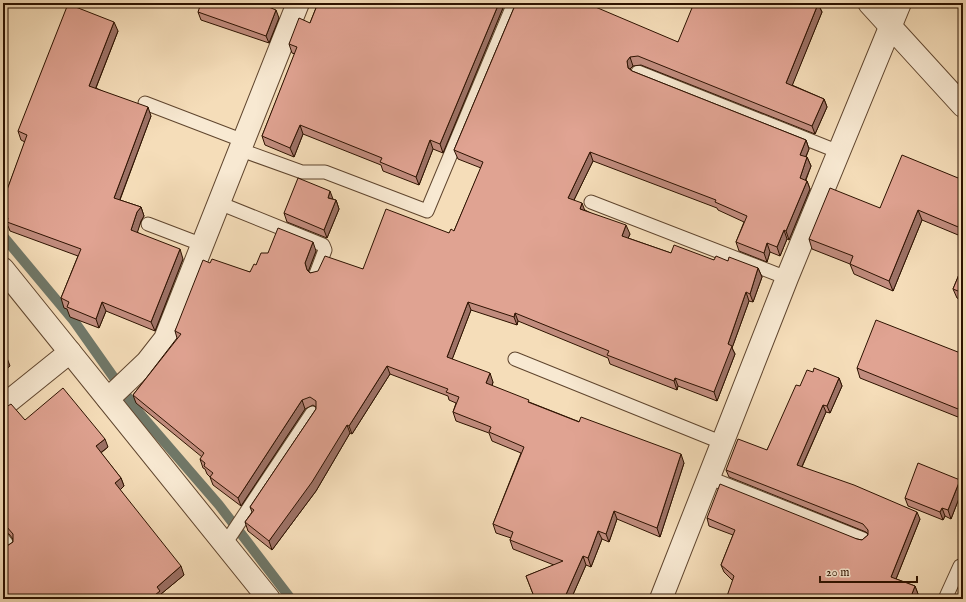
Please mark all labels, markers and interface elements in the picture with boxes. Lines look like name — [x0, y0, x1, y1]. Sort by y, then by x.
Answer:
scale bar — [820, 558, 917, 584]
text: 20 m — [826, 565, 849, 580]

